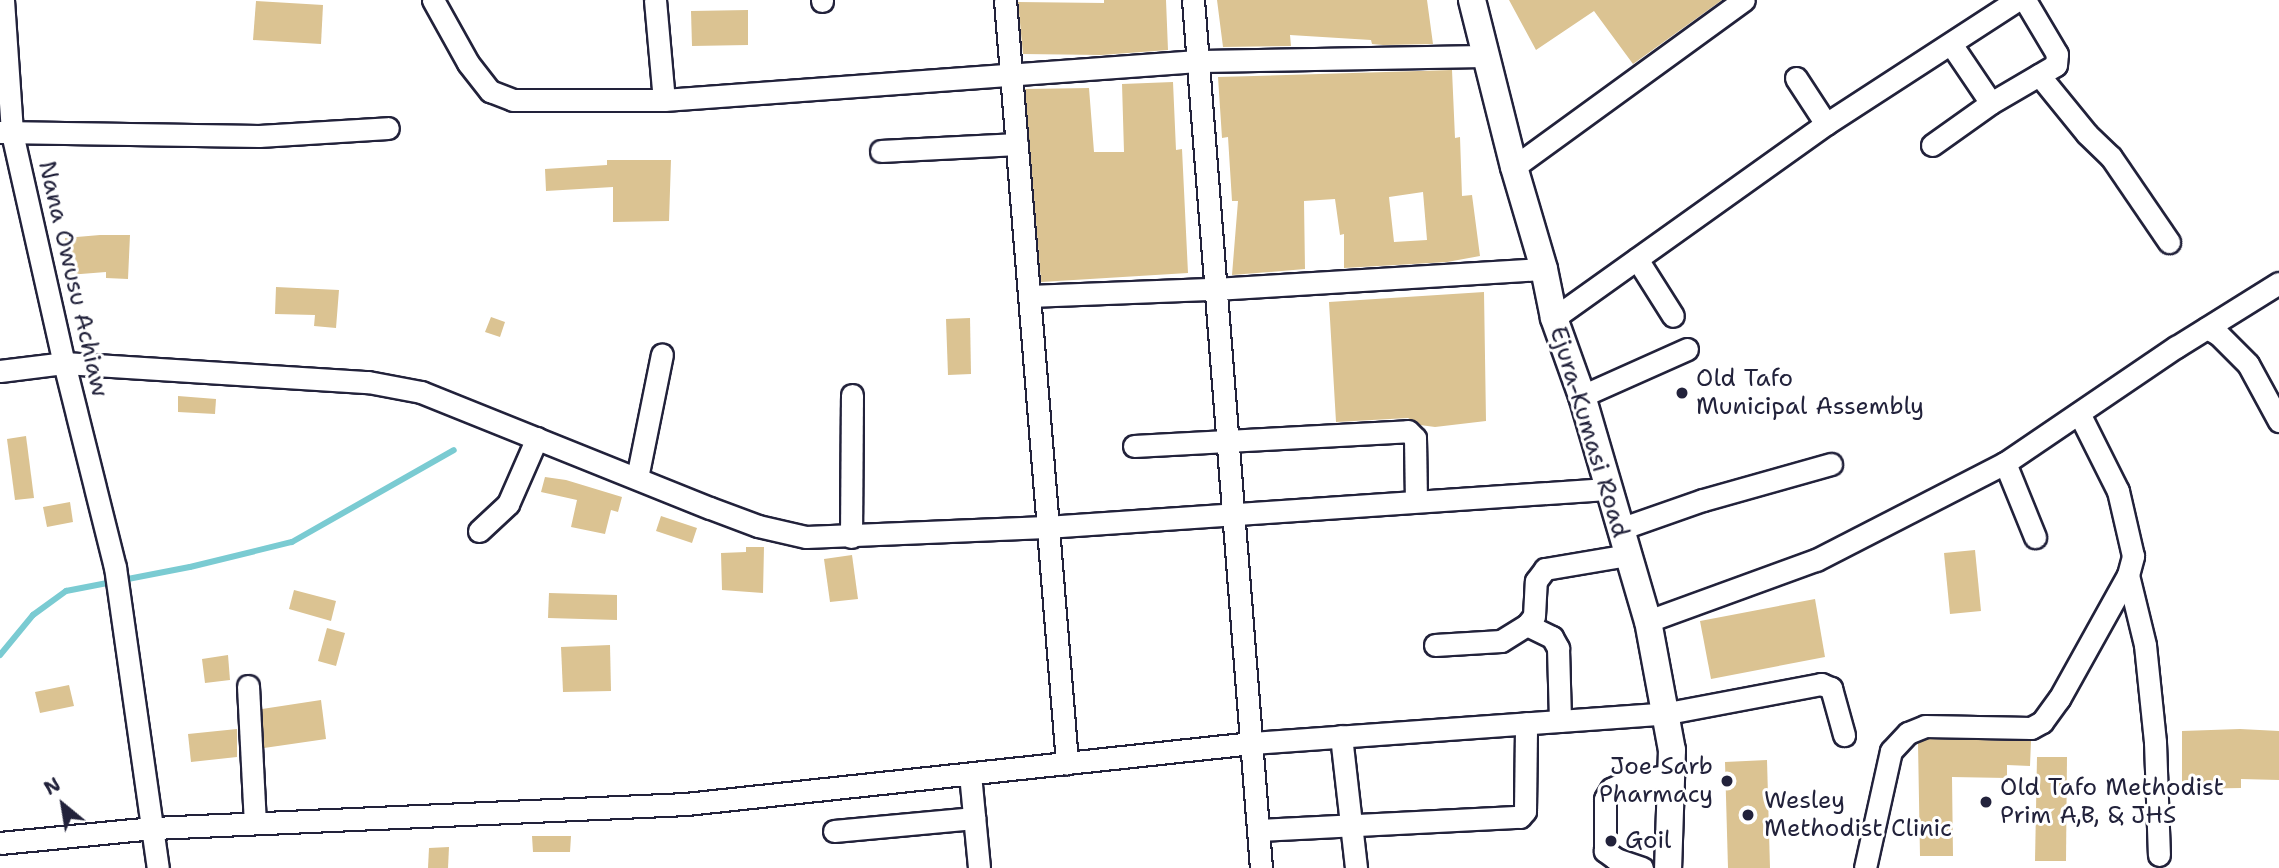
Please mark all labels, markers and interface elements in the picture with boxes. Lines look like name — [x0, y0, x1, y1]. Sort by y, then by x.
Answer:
street label: Nana Owusu Achiaw — [32, 158, 114, 400]
street label: Ejura-Kumasi Road — [1543, 323, 1635, 541]
place label: Old Tafo Municipal Assembly — [1696, 365, 1924, 421]
marker: Old Tafo Municipal Assembly — [1674, 385, 1690, 401]
place label: Joe Sarb Pharmacy — [1599, 753, 1713, 809]
north arrow — [28, 770, 98, 840]
text: N — [39, 772, 65, 801]
marker: Joe Sarb Pharmacy — [1719, 773, 1735, 789]
place label: Old Tafo Methodist Prim A,B, & JHS — [2000, 774, 2224, 830]
place label: Wesley Methodist Clinic — [1764, 787, 1952, 843]
marker: Old Tafo Methodist Prim A,B, & JHS — [1978, 794, 1994, 810]
marker: Wesley Methodist Clinic — [1738, 805, 1758, 825]
place label: Goil — [1625, 827, 1671, 855]
marker: Goil — [1603, 833, 1619, 849]

